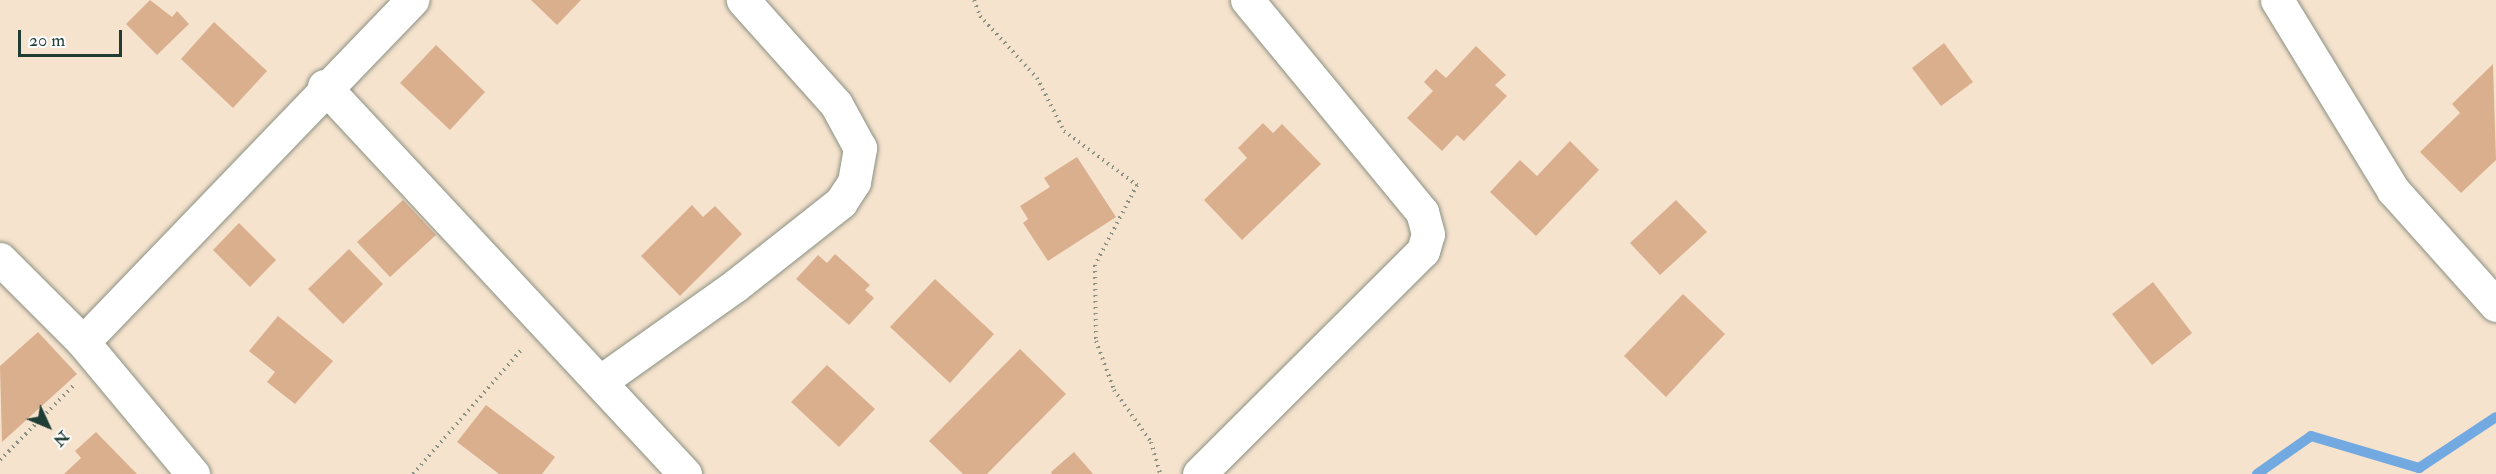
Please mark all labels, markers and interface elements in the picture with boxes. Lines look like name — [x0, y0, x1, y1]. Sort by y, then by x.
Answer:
scale bar — [21, 18, 124, 56]
text: 20 m — [29, 29, 65, 52]
north arrow — [18, 396, 78, 456]
text: N — [49, 426, 73, 451]

